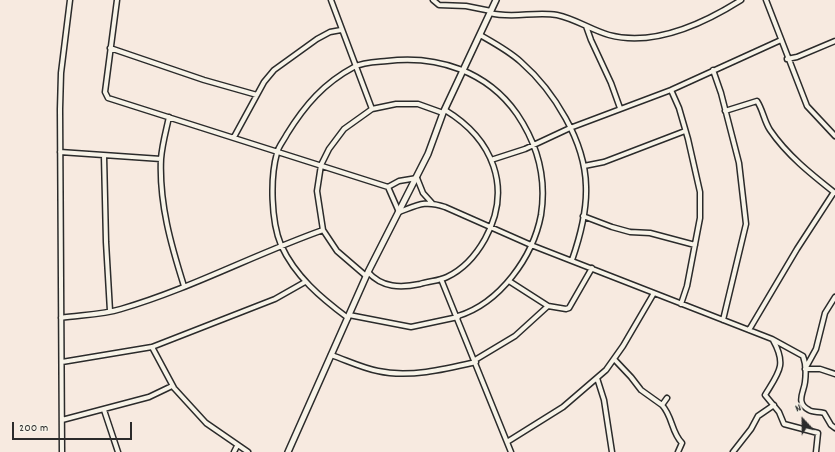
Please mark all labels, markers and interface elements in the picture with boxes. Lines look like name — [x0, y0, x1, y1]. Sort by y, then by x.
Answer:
north arrow — [783, 400, 823, 440]
text: N — [793, 400, 804, 417]
scale bar — [14, 414, 134, 440]
text: 200 m — [19, 420, 48, 437]

